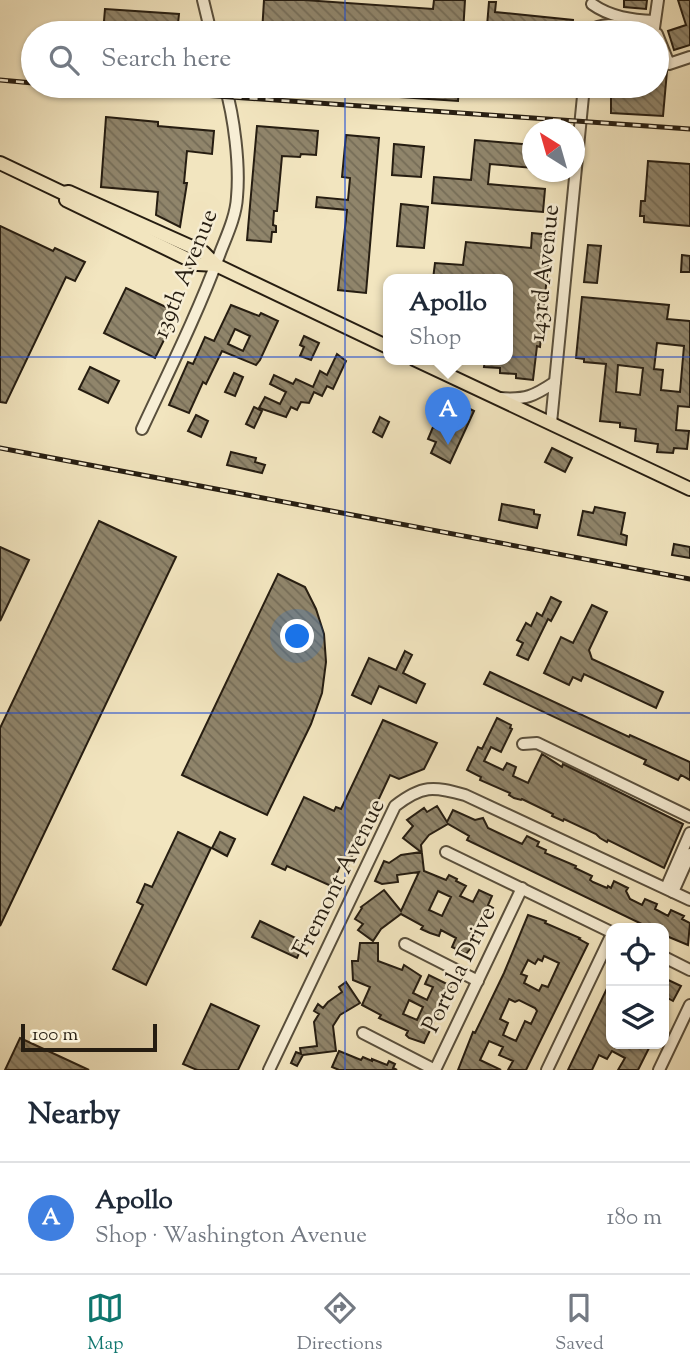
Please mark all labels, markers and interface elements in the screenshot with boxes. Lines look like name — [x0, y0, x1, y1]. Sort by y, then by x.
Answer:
search box — [21, 21, 669, 98]
icon: search — [45, 41, 83, 79]
text: Search here — [101, 41, 231, 78]
north arrow — [522, 119, 585, 182]
street label: 143rd Avenue — [521, 203, 569, 343]
street label: 139th Avenue — [145, 204, 227, 344]
popup — [383, 274, 513, 365]
text: Apollo — [409, 285, 487, 322]
text: Shop — [409, 322, 461, 355]
pin: A — [425, 387, 471, 445]
your location — [280, 619, 314, 653]
street label: Fremont Avenue — [286, 793, 394, 963]
street label: Portola Drive — [415, 901, 505, 1039]
map controls — [606, 923, 669, 1049]
button: locate — [606, 923, 669, 986]
button: layers — [606, 986, 669, 1049]
scale bar — [21, 1021, 158, 1053]
text: 100 m — [32, 1022, 78, 1049]
text: Nearby — [28, 1094, 120, 1137]
text: Apollo — [95, 1183, 173, 1220]
text: A — [42, 1202, 60, 1235]
text: 180 m — [607, 1202, 662, 1235]
text: Shop · Washington Avenue — [95, 1220, 367, 1253]
tab: Map — [86, 1289, 124, 1358]
tab: Directions — [297, 1289, 382, 1358]
tab: Saved — [555, 1289, 604, 1358]

